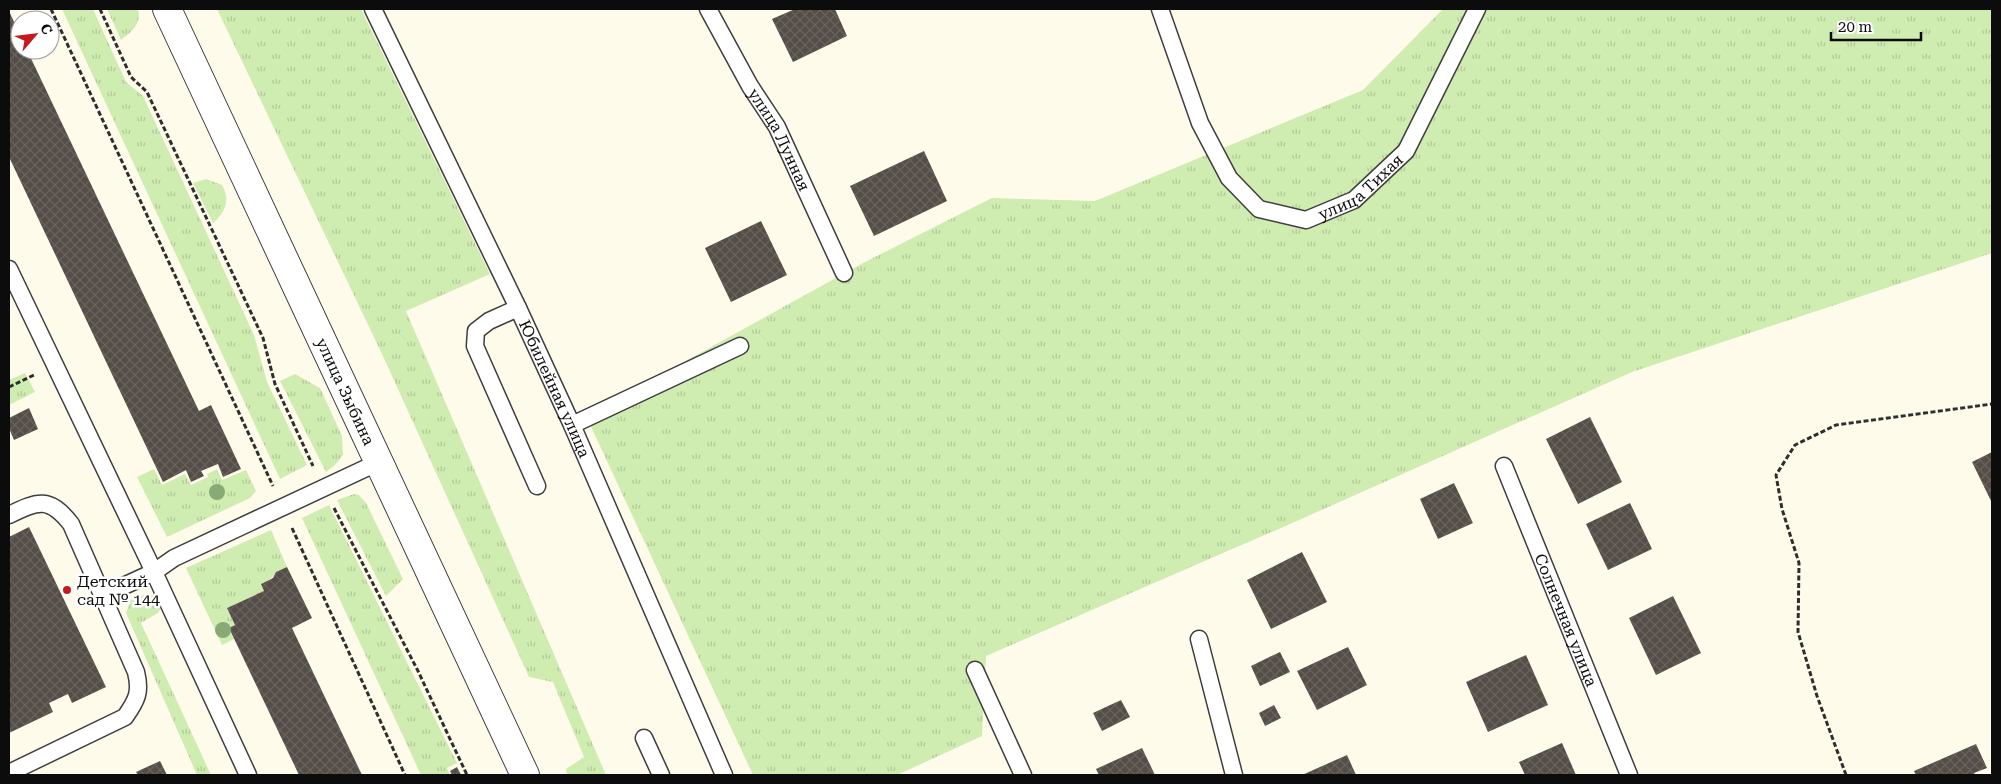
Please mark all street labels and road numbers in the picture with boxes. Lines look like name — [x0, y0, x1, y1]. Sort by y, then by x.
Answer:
street label: улица Лунная — [744, 85, 814, 194]
street label: улица Тихая — [1315, 150, 1407, 224]
street label: Юбилейная улица — [515, 317, 594, 461]
street label: улица Зыбина — [312, 335, 379, 449]
street label: Солнечная улица — [1530, 551, 1601, 690]

